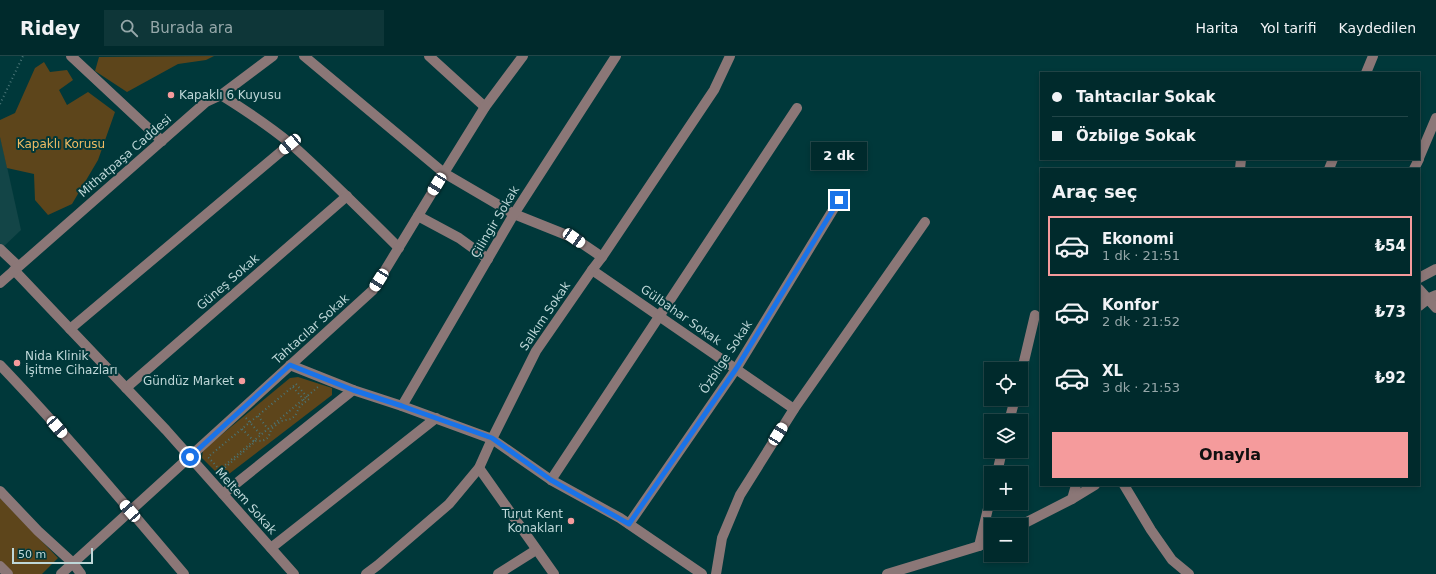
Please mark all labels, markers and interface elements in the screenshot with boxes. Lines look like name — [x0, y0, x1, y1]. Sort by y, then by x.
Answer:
search box — [104, 10, 384, 46]
text: Ridey — [20, 17, 80, 39]
icon: search — [118, 17, 140, 39]
text: Burada ara — [150, 19, 233, 37]
text: Harita — [1196, 20, 1238, 36]
text: Yol tarifi — [1260, 20, 1317, 36]
text: Kaydedilen — [1339, 20, 1416, 36]
place label: Kapaklı 6 Kuyusu — [179, 88, 281, 102]
text: Tahtacılar Sokak — [1076, 88, 1216, 106]
marker: Kapaklı 6 Kuyusu — [166, 90, 176, 100]
street label: Mithatpaşa Caddesi — [76, 112, 174, 200]
text: Özbilge Sokak — [1076, 127, 1196, 145]
car — [277, 132, 303, 156]
park label: Kapaklı Korusu — [17, 137, 105, 151]
callout: 2 dk — [811, 142, 867, 170]
text: 2 dk — [823, 148, 855, 163]
car — [426, 171, 448, 197]
text: Araç seç — [1052, 181, 1137, 202]
street label: Çilingir Sokak — [468, 183, 522, 261]
route end — [830, 191, 848, 209]
car — [561, 226, 587, 250]
icon: car — [1054, 228, 1090, 264]
text: Ekonomi — [1102, 230, 1174, 248]
text: ₺54 — [1375, 237, 1406, 255]
text: 1 dk · 21:51 — [1102, 248, 1180, 263]
street label: Güneş Sokak — [194, 251, 262, 313]
car — [368, 267, 390, 293]
street label: Salkım Sokak — [517, 279, 573, 353]
street label: Gülbahar Sokak — [638, 282, 724, 348]
street label: Tahtacılar Sokak — [269, 291, 352, 368]
icon: car — [1054, 294, 1090, 330]
text: Konfor — [1102, 296, 1159, 314]
text: ₺73 — [1375, 303, 1406, 321]
text: 2 dk · 21:52 — [1102, 314, 1180, 329]
street label: Özbilge Sokak — [695, 316, 755, 396]
place label: Nida Klinik İşitme Cihazları — [25, 349, 118, 377]
marker: Nida Klinik İşitme Cihazları — [12, 358, 22, 368]
icon: car — [1054, 360, 1090, 396]
map controls — [984, 362, 1028, 562]
button: locate — [984, 362, 1028, 406]
text: XL — [1102, 362, 1123, 380]
text: ₺92 — [1375, 369, 1406, 387]
place label: Gündüz Market — [143, 374, 234, 388]
marker: Gündüz Market — [237, 376, 247, 386]
text: 3 dk · 21:53 — [1102, 380, 1180, 395]
car — [45, 414, 69, 440]
button: layers — [984, 414, 1028, 458]
car — [767, 421, 789, 447]
button: Onayla — [1052, 432, 1408, 478]
route start — [181, 448, 199, 466]
street label: Meltem Sokak — [212, 465, 280, 537]
button: + — [984, 466, 1028, 510]
car — [118, 498, 142, 524]
place label: Turut Kent Konakları — [501, 507, 563, 535]
marker: Turut Kent Konakları — [566, 516, 576, 526]
button: − — [984, 518, 1028, 562]
scale bar — [12, 546, 93, 565]
text: 50 m — [18, 548, 46, 561]

